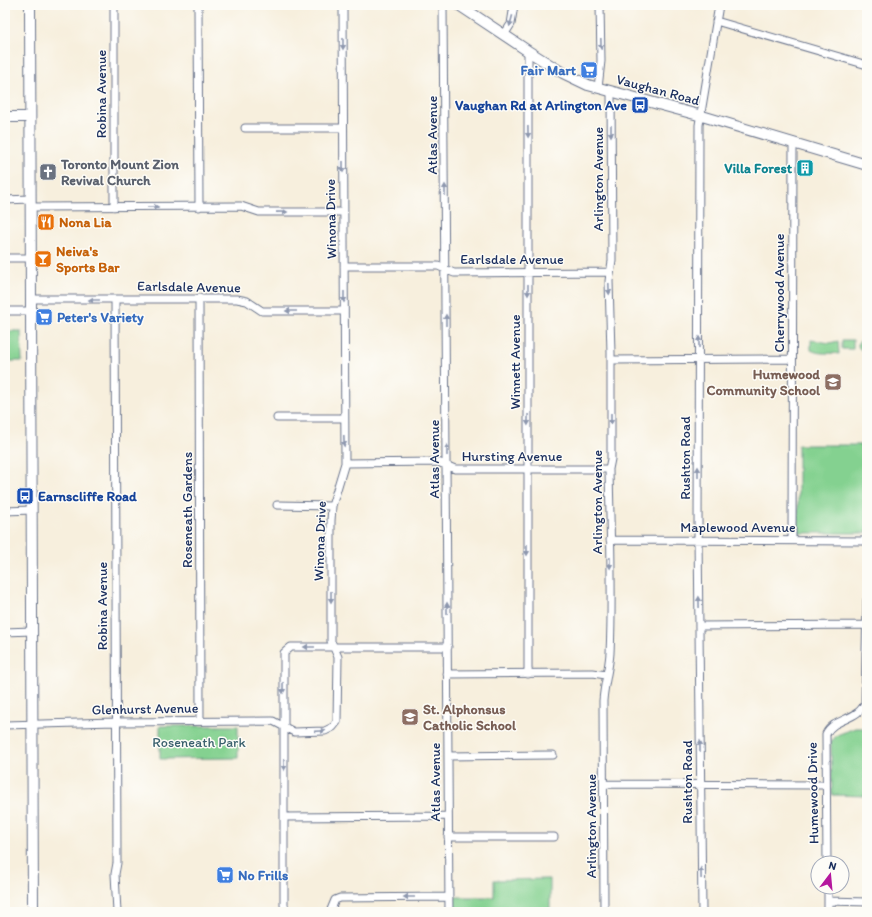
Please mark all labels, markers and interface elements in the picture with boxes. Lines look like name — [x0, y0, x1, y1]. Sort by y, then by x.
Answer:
one-way arrow — [508, 15, 514, 27]
one-way arrow — [340, 38, 346, 51]
one-way arrow — [597, 38, 604, 50]
street label: Robina Avenue — [93, 49, 110, 138]
supermarket icon: Fair Mart — [579, 60, 599, 80]
place label: Fair Mart — [521, 62, 577, 79]
street label: Vaughan Road — [615, 71, 702, 109]
street label: Atlas Avenue — [424, 95, 441, 174]
bus stop icon: Vaughan Rd at Arlington Ave — [630, 95, 650, 115]
place label: Vaughan Rd at Arlington Ave — [455, 97, 627, 114]
one-way arrow — [608, 125, 614, 138]
one-way arrow — [525, 126, 531, 139]
street label: Arlington Avenue — [590, 126, 607, 231]
place label: Toronto Mount Zion Revival Church — [60, 156, 179, 189]
building icon: Villa Forest — [795, 158, 815, 178]
place label: Villa Forest — [724, 160, 793, 177]
one-way arrow — [340, 161, 346, 174]
church icon: Toronto Mount Zion Revival Church — [38, 162, 58, 182]
street label: Winona Drive — [322, 179, 340, 259]
one-way arrow — [442, 183, 448, 196]
one-way arrow — [147, 204, 160, 210]
one-way arrow — [276, 209, 289, 215]
restaurant icon: Nona Lia — [36, 212, 56, 232]
place label: Nona Lia — [59, 214, 112, 231]
street label: Cherrywood Avenue — [771, 233, 788, 352]
place label: Neiva's Sports Bar — [56, 243, 120, 276]
bar icon: Neiva's Sports Bar — [33, 249, 53, 269]
street label: Earlsdale Avenue — [460, 251, 564, 268]
street label: Earlsdale Avenue — [137, 278, 241, 296]
one-way arrow — [606, 283, 612, 296]
one-way arrow — [525, 284, 531, 297]
one-way arrow — [341, 291, 347, 304]
one-way arrow — [88, 296, 100, 303]
supermarket icon: Peter's Variety — [34, 307, 54, 327]
one-way arrow — [284, 308, 297, 314]
place label: Peter's Variety — [57, 309, 144, 326]
one-way arrow — [443, 313, 449, 326]
street label: Winnett Avenue — [507, 314, 524, 410]
one-way arrow — [696, 335, 702, 348]
place label: Humewood Community School — [706, 366, 821, 399]
school or university icon: Humewood Community School — [823, 372, 843, 392]
one-way arrow — [608, 413, 614, 426]
one-way arrow — [525, 414, 531, 427]
street label: Rushton Road — [677, 416, 694, 500]
street label: Atlas Avenue — [426, 419, 443, 498]
one-way arrow — [341, 435, 347, 448]
one-way arrow — [444, 443, 450, 456]
street label: Hursting Avenue — [462, 448, 563, 465]
street label: Arlington Avenue — [589, 449, 606, 554]
street label: Roseneath Gardens — [179, 452, 196, 568]
one-way arrow — [695, 465, 701, 478]
bus stop icon: Earnscliffe Road — [15, 486, 35, 506]
place label: Earnscliffe Road — [38, 488, 137, 505]
street label: Winona Drive — [310, 500, 330, 581]
street label: Maplewood Avenue — [680, 519, 796, 536]
one-way arrow — [524, 544, 530, 557]
one-way arrow — [607, 557, 613, 570]
street label: Robina Avenue — [94, 561, 111, 650]
one-way arrow — [328, 591, 334, 604]
one-way arrow — [696, 596, 703, 608]
one-way arrow — [444, 601, 450, 614]
one-way arrow — [302, 644, 315, 650]
one-way arrow — [280, 682, 286, 695]
street label: Glenhurst Avenue — [91, 700, 199, 718]
place label: St. Alphonsus Catholic School — [423, 701, 517, 734]
school or university icon: St. Alphonsus Catholic School — [400, 707, 420, 727]
one-way arrow — [314, 727, 326, 734]
park label: Roseneath Park — [152, 734, 246, 751]
one-way arrow — [697, 739, 703, 752]
street label: Rushton Road — [679, 740, 696, 824]
street label: Atlas Avenue — [427, 742, 444, 821]
street label: Humewood Drive — [804, 742, 822, 844]
one-way arrow — [281, 759, 287, 772]
street label: Arlington Avenue — [583, 773, 600, 878]
north arrow — [810, 855, 850, 895]
text: N — [827, 859, 838, 873]
supermarket icon: No Frills — [215, 865, 235, 885]
one-way arrow — [698, 866, 704, 879]
place label: No Frills — [238, 867, 288, 884]
one-way arrow — [402, 894, 415, 900]

